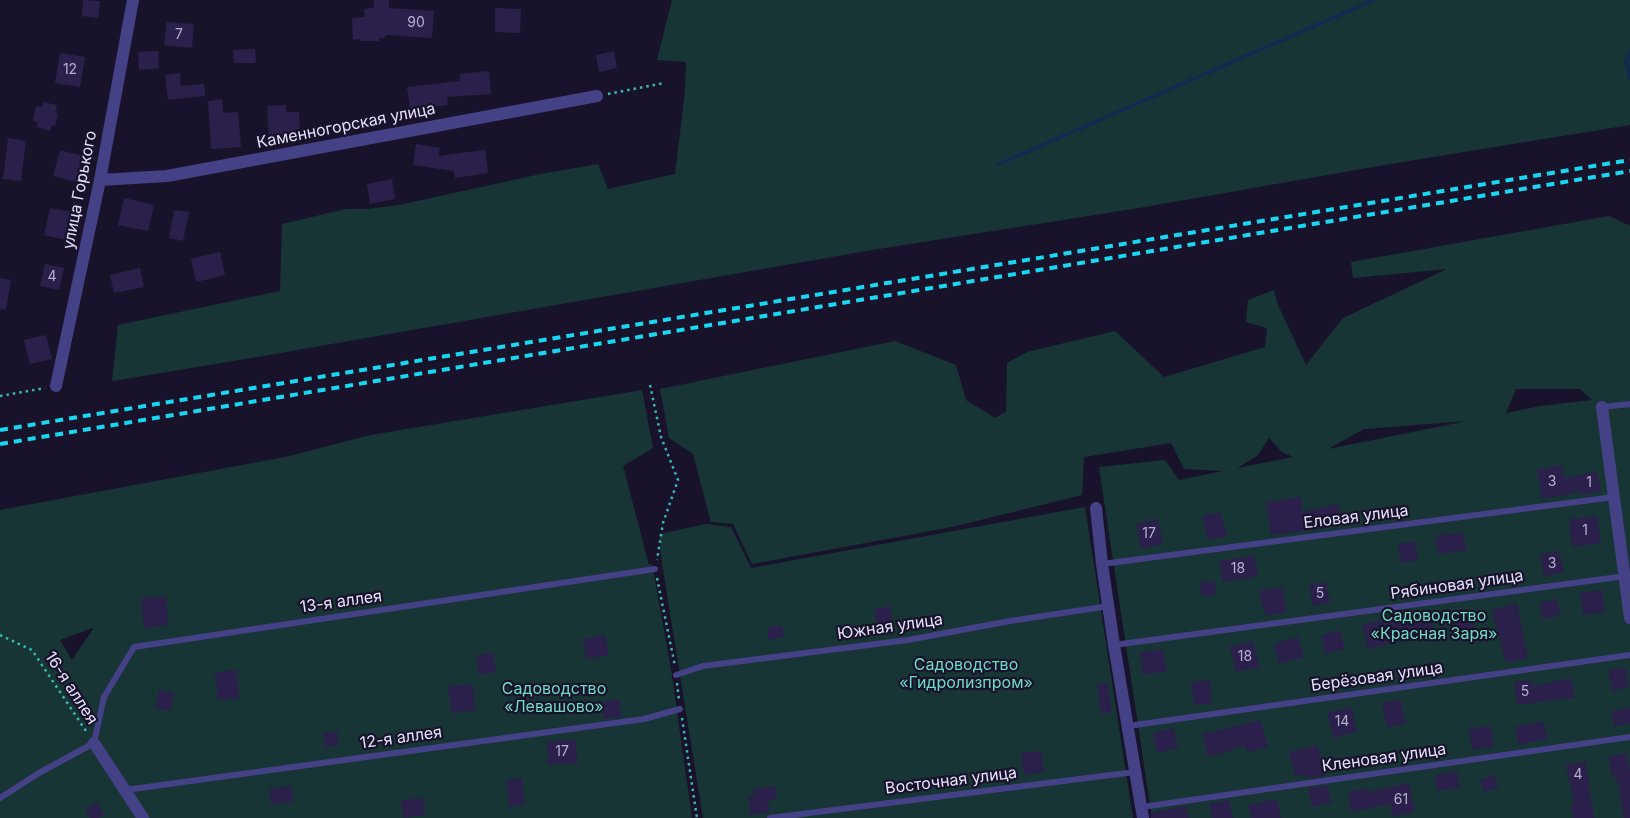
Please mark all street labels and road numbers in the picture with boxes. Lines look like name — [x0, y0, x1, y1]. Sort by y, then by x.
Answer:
street label: Каменногорская улица — [255, 99, 437, 153]
street label: улица Горького — [59, 129, 101, 251]
street label: Еловая улица — [1303, 501, 1409, 533]
street label: Рябиновая улица — [1389, 566, 1525, 604]
street label: 13-я аллея — [299, 587, 383, 617]
street label: Южная улица — [836, 610, 944, 644]
street label: 16-я аллея — [40, 648, 102, 728]
street label: Берёзовая улица — [1310, 658, 1444, 696]
street label: 12-я аллея — [359, 723, 443, 753]
street label: Кленовая улица — [1321, 740, 1447, 776]
street label: Восточная улица — [884, 763, 1018, 799]

